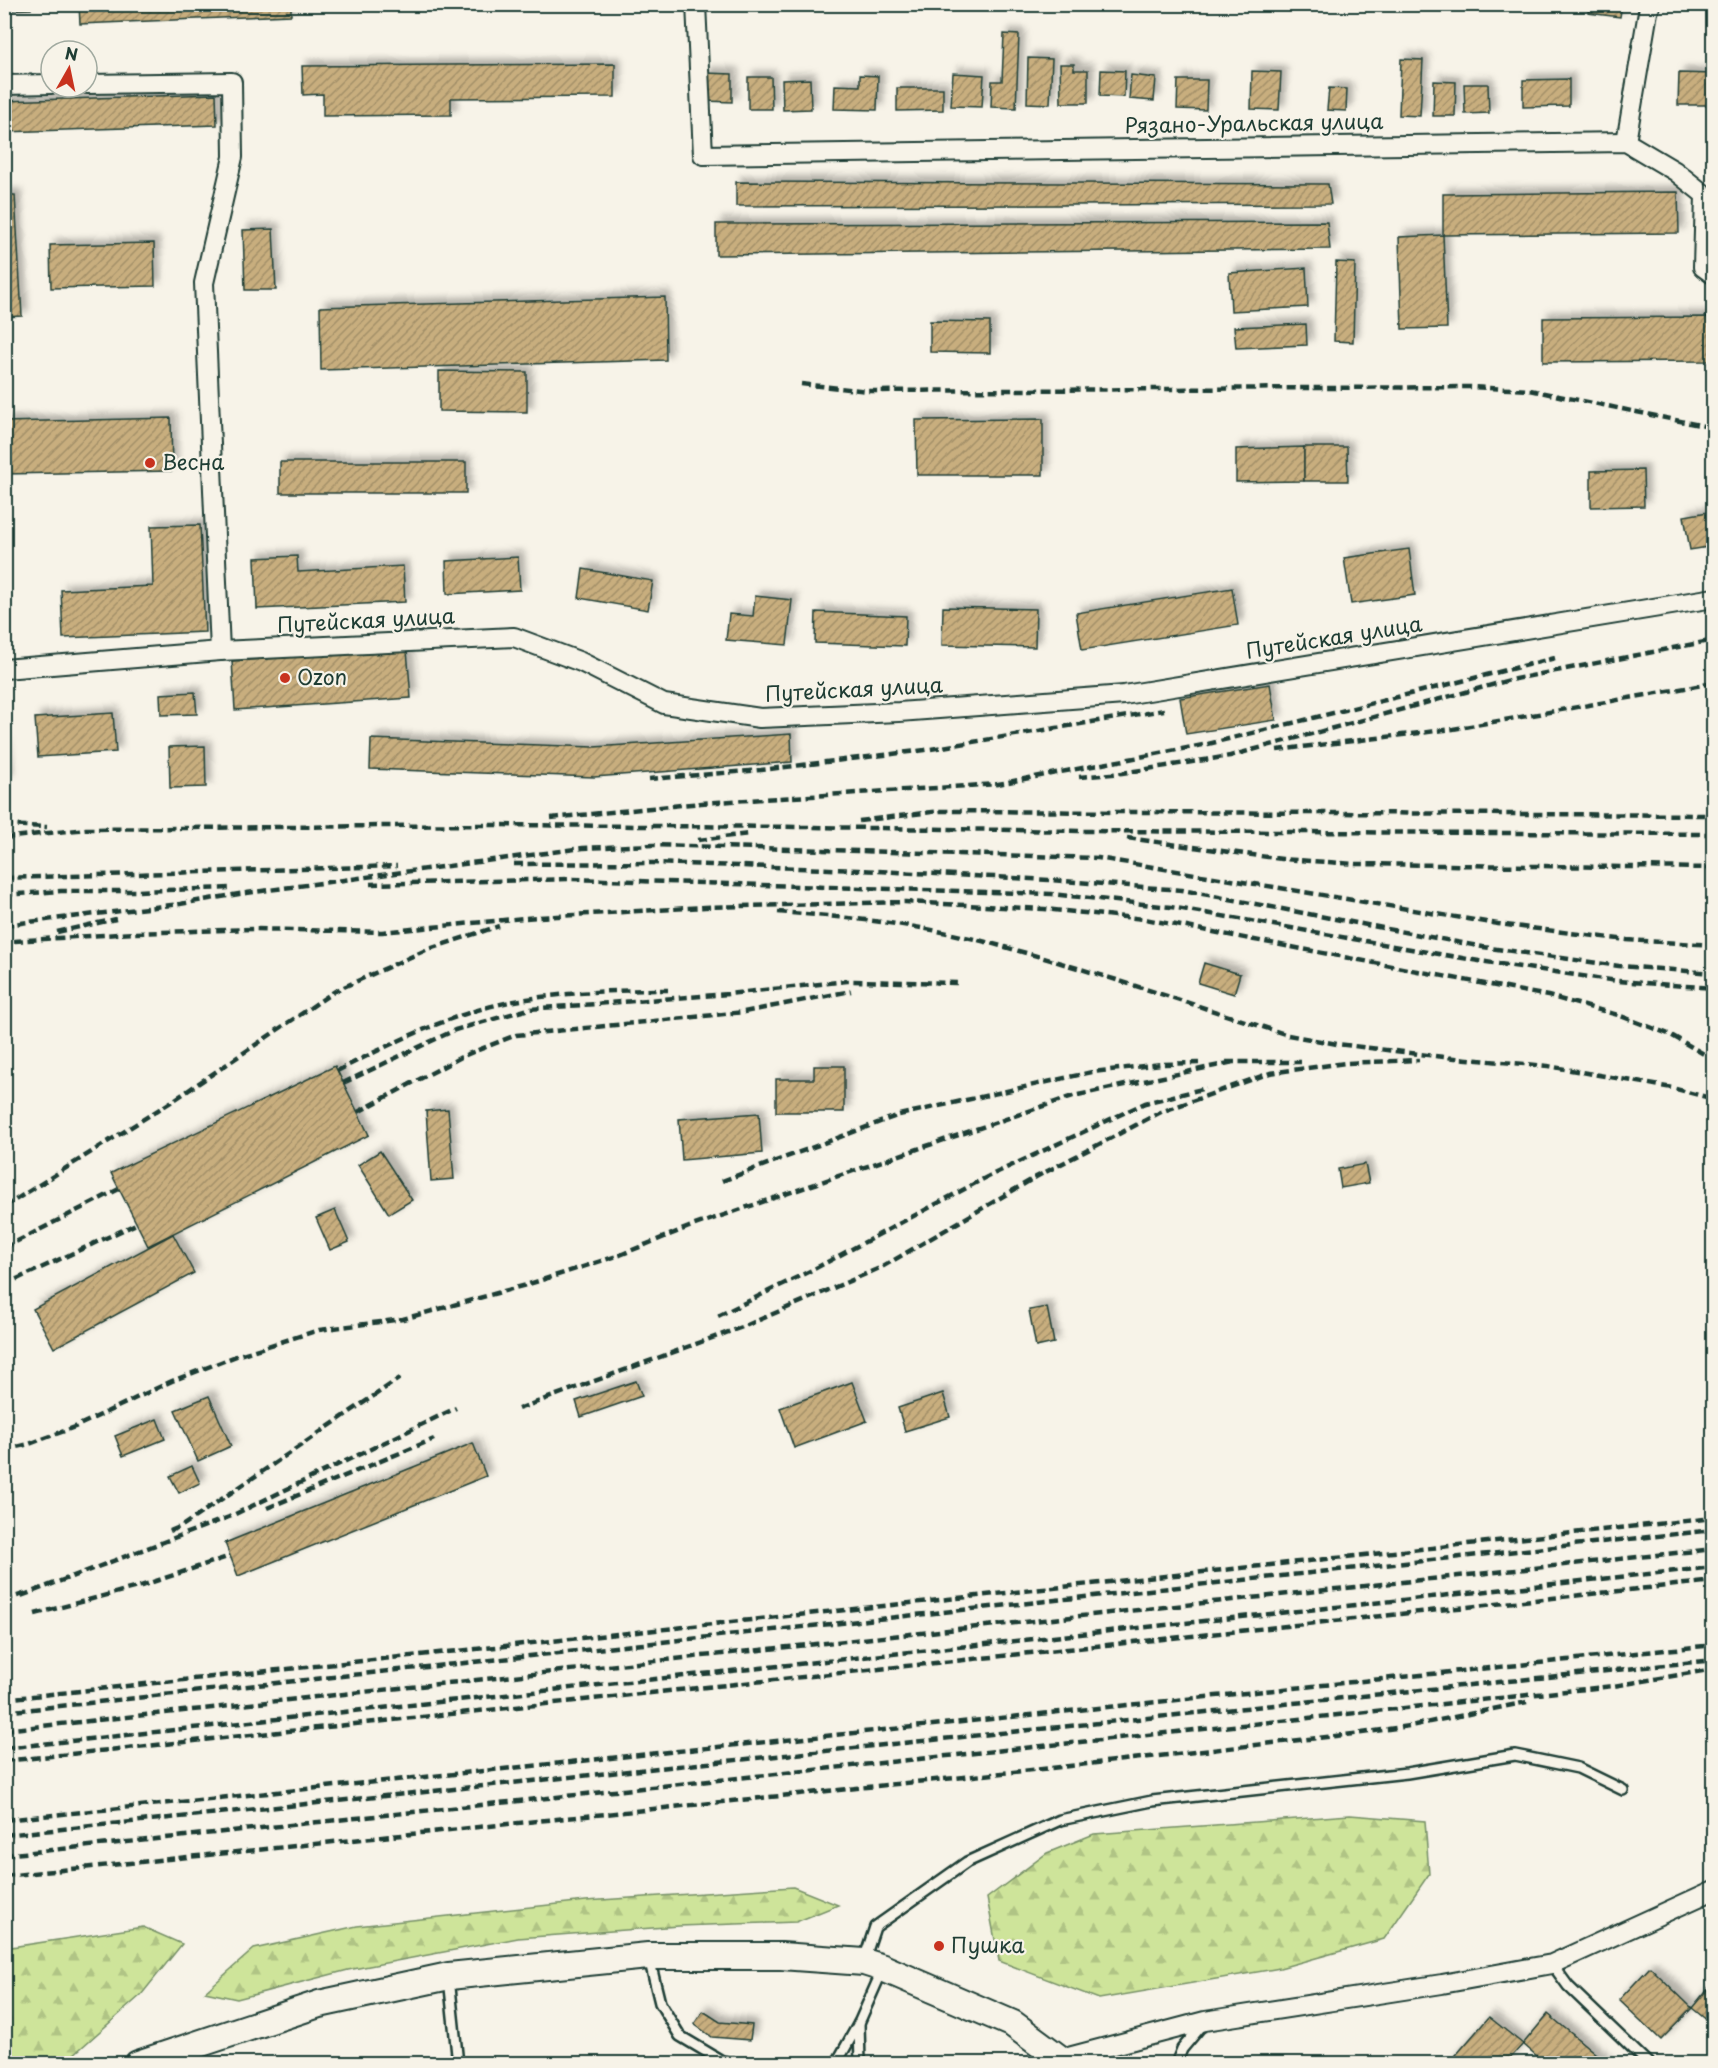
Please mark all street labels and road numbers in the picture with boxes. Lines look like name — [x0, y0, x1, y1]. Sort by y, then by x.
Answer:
street label: Рязано-Уральская улица — [1124, 104, 1384, 140]
street label: Путейская улица — [276, 598, 456, 640]
street label: Путейская улица — [1243, 606, 1425, 666]
street label: Путейская улица — [764, 667, 944, 709]

